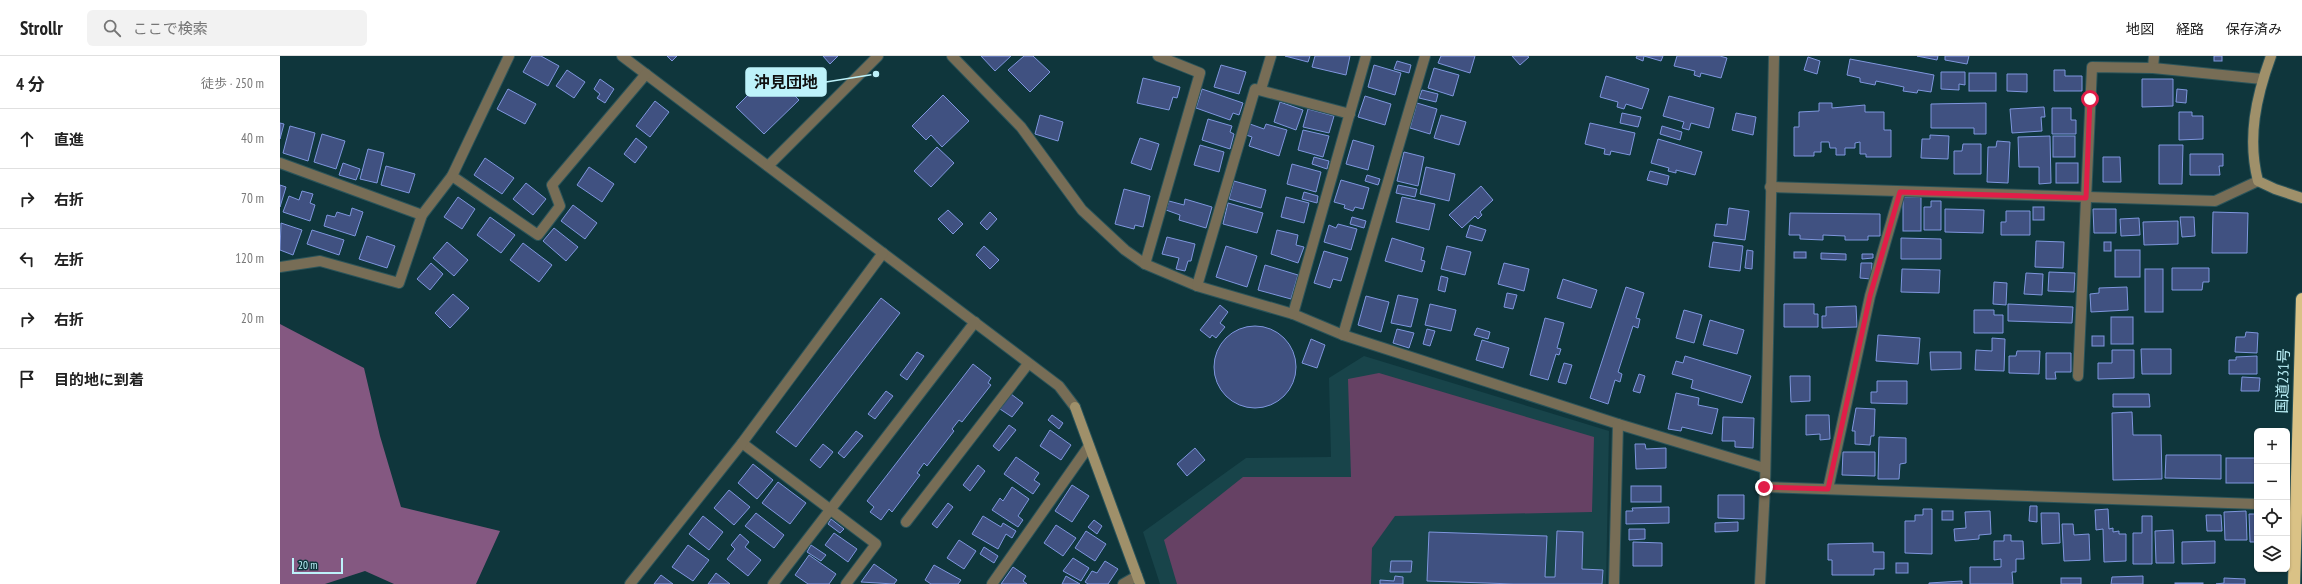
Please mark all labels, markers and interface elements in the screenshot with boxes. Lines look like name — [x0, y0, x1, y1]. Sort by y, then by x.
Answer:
search box — [87, 10, 367, 46]
text: Strollr — [20, 16, 63, 40]
icon: search — [101, 17, 123, 39]
text: ここで検索 — [133, 19, 208, 38]
text: 地図 — [2126, 20, 2154, 38]
text: 経路 — [2176, 20, 2204, 38]
text: 保存済み — [2226, 20, 2282, 38]
callout: 沖見団地 — [746, 68, 826, 96]
text: 沖見団地 — [754, 72, 818, 92]
text: 4 分 — [16, 73, 45, 95]
text: 徒歩 · 250 m — [201, 75, 264, 92]
route start — [2081, 90, 2099, 108]
icon: ahead — [16, 128, 38, 150]
text: 直進 — [54, 130, 84, 149]
text: 40 m — [241, 130, 264, 147]
icon: right — [16, 188, 38, 210]
text: 右折 — [54, 190, 84, 209]
text: 70 m — [241, 190, 264, 207]
icon: left — [16, 248, 38, 270]
text: 左折 — [54, 250, 84, 269]
text: 120 m — [235, 250, 264, 267]
icon: right — [16, 308, 38, 330]
text: 右折 — [54, 310, 84, 329]
text: 20 m — [241, 310, 264, 327]
street label: 国道231号 — [2272, 348, 2293, 414]
icon: arrive — [16, 368, 38, 390]
text: 目的地に到着 — [54, 370, 144, 389]
map controls — [2254, 428, 2290, 572]
button: + — [2254, 428, 2290, 464]
button: − — [2254, 464, 2290, 500]
route end — [1755, 478, 1773, 496]
button: locate — [2254, 500, 2290, 536]
button: layers — [2254, 536, 2290, 572]
scale bar — [292, 556, 343, 575]
text: 20 m — [298, 558, 317, 572]

